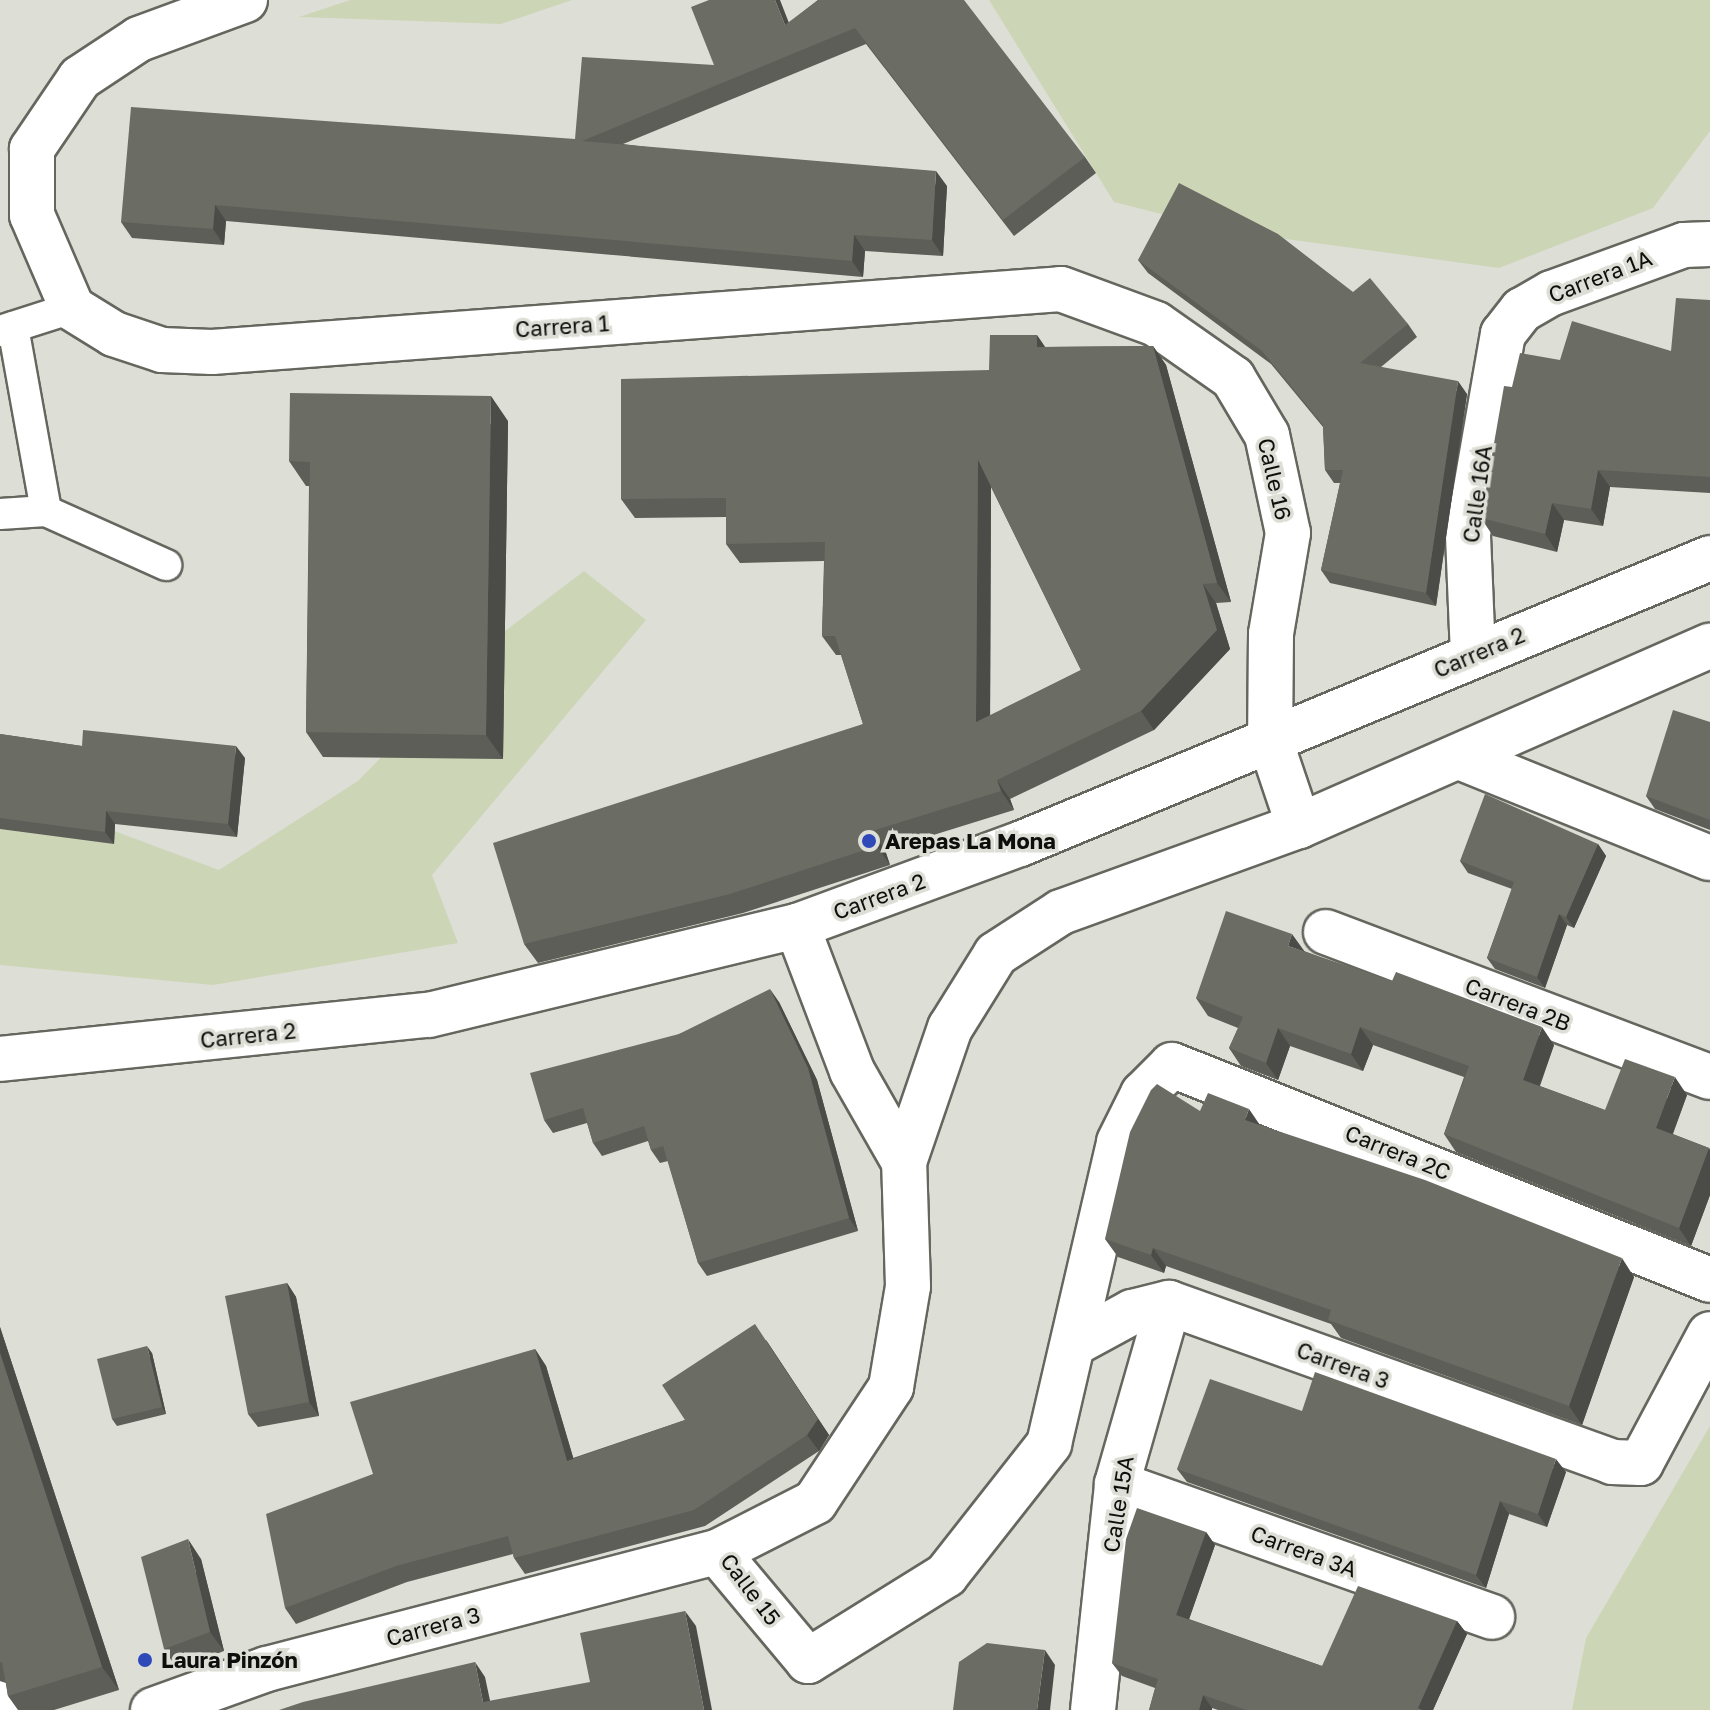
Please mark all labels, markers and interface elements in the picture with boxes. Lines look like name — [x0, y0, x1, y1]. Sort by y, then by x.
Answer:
street label: Carrera 1A — [1544, 244, 1656, 308]
street label: Carrera 1 — [514, 310, 610, 342]
street label: Calle 16 — [1253, 435, 1297, 523]
street label: Calle 16A — [1457, 444, 1497, 544]
street label: Carrera 2 — [1430, 621, 1528, 683]
place label: Arepas La Mona — [885, 828, 1056, 854]
marker: Arepas La Mona — [860, 832, 878, 850]
street label: Carrera 2 — [829, 867, 929, 925]
street label: Carrera 2B — [1462, 972, 1574, 1036]
street label: Carrera 2 — [199, 1017, 297, 1053]
street label: Carrera 2C — [1342, 1119, 1454, 1185]
street label: Carrera 3 — [1293, 1336, 1393, 1394]
street label: Calle 15A — [1097, 1454, 1139, 1554]
street label: Carrera 3A — [1247, 1520, 1361, 1582]
street label: Calle 15 — [716, 1548, 786, 1630]
street label: Carrera 3 — [383, 1601, 483, 1651]
place label: Laura Pinzón — [161, 1647, 298, 1673]
marker: Laura Pinzón — [136, 1651, 154, 1669]

